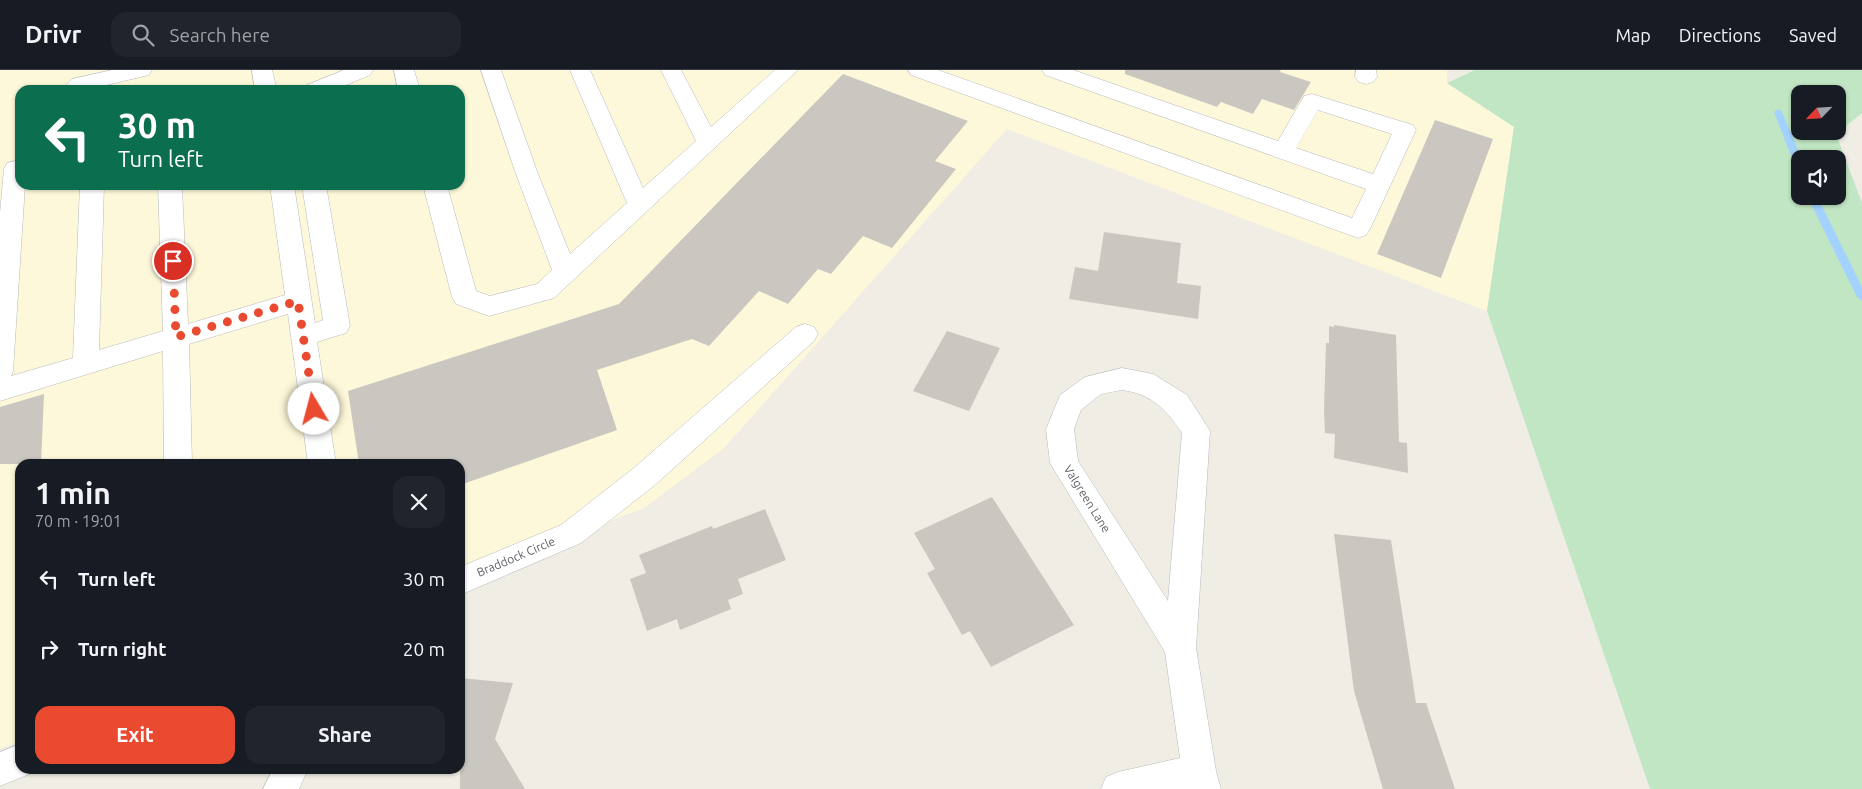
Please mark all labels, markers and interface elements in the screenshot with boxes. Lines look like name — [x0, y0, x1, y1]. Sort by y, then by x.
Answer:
search box — [111, 12, 461, 57]
text: Drivr — [25, 21, 81, 48]
icon: search — [129, 21, 157, 49]
text: Search here — [169, 24, 270, 46]
text: Map — [1615, 25, 1651, 45]
text: Directions — [1679, 25, 1761, 45]
text: Saved — [1789, 25, 1837, 45]
north arrow — [1791, 85, 1846, 140]
map controls — [1791, 85, 1846, 205]
icon: left — [35, 105, 100, 170]
text: 30 m — [118, 105, 196, 145]
text: Turn left — [118, 146, 203, 171]
button: sound — [1791, 150, 1846, 205]
pin — [152, 240, 194, 282]
icon: arrive — [159, 247, 187, 275]
position arrow — [287, 382, 339, 434]
street label: Valgreen Lane — [1062, 463, 1113, 535]
text: 1 min — [35, 476, 111, 510]
button: close — [393, 476, 445, 528]
text: 70 m · 19:01 — [35, 512, 122, 530]
street label: Braddock Circle — [475, 534, 557, 579]
icon: left — [35, 565, 63, 593]
text: Turn left — [78, 568, 156, 590]
text: 30 m — [403, 568, 445, 590]
icon: right — [35, 635, 63, 663]
text: Turn right — [78, 638, 166, 660]
text: 20 m — [403, 638, 445, 660]
button: Exit — [35, 706, 235, 764]
button: Share — [245, 706, 445, 764]

